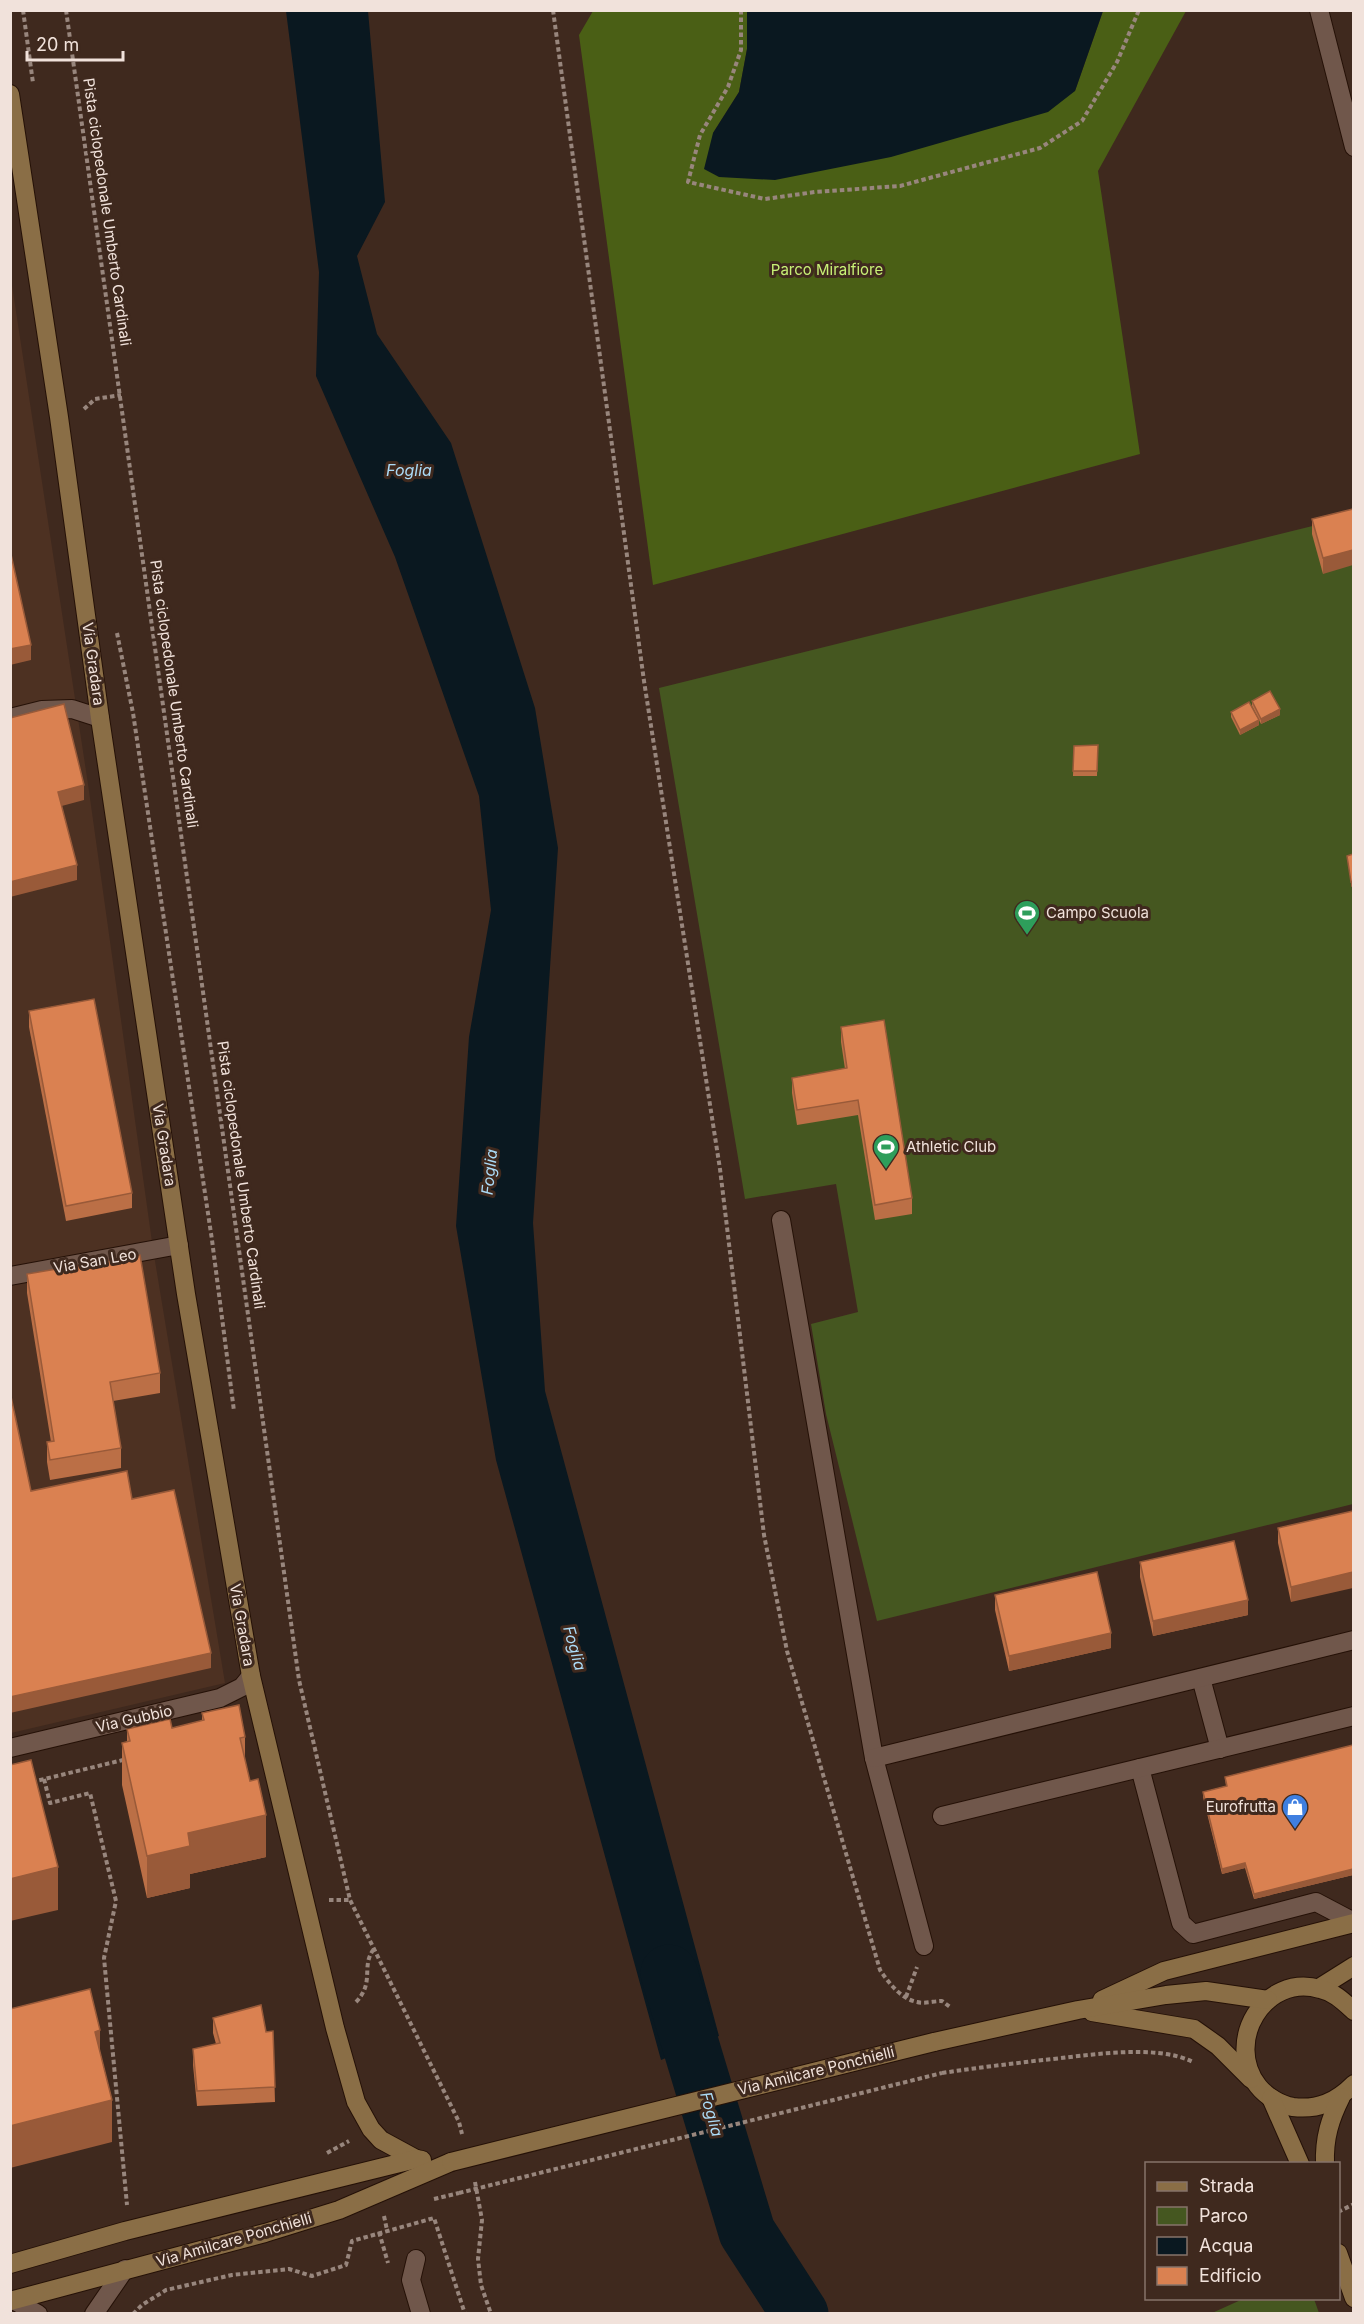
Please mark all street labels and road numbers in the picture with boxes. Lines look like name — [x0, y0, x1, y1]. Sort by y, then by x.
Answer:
street label: Pista ciclopedonale Umberto Cardinali — [79, 77, 136, 347]
street label: Pista ciclopedonale Umberto Cardinali — [146, 559, 203, 829]
street label: Via Gradara — [78, 621, 109, 707]
street label: Pista ciclopedonale Umberto Cardinali — [213, 1040, 270, 1310]
street label: Via Gradara — [149, 1102, 180, 1188]
street label: Via San Leo — [52, 1244, 138, 1277]
street label: Via Gradara — [226, 1582, 259, 1668]
street label: Via Gubbio — [94, 1701, 174, 1737]
street label: Via Amilcare Ponchielli — [735, 2042, 896, 2099]
street label: Via Amilcare Ponchielli — [154, 2208, 314, 2271]

